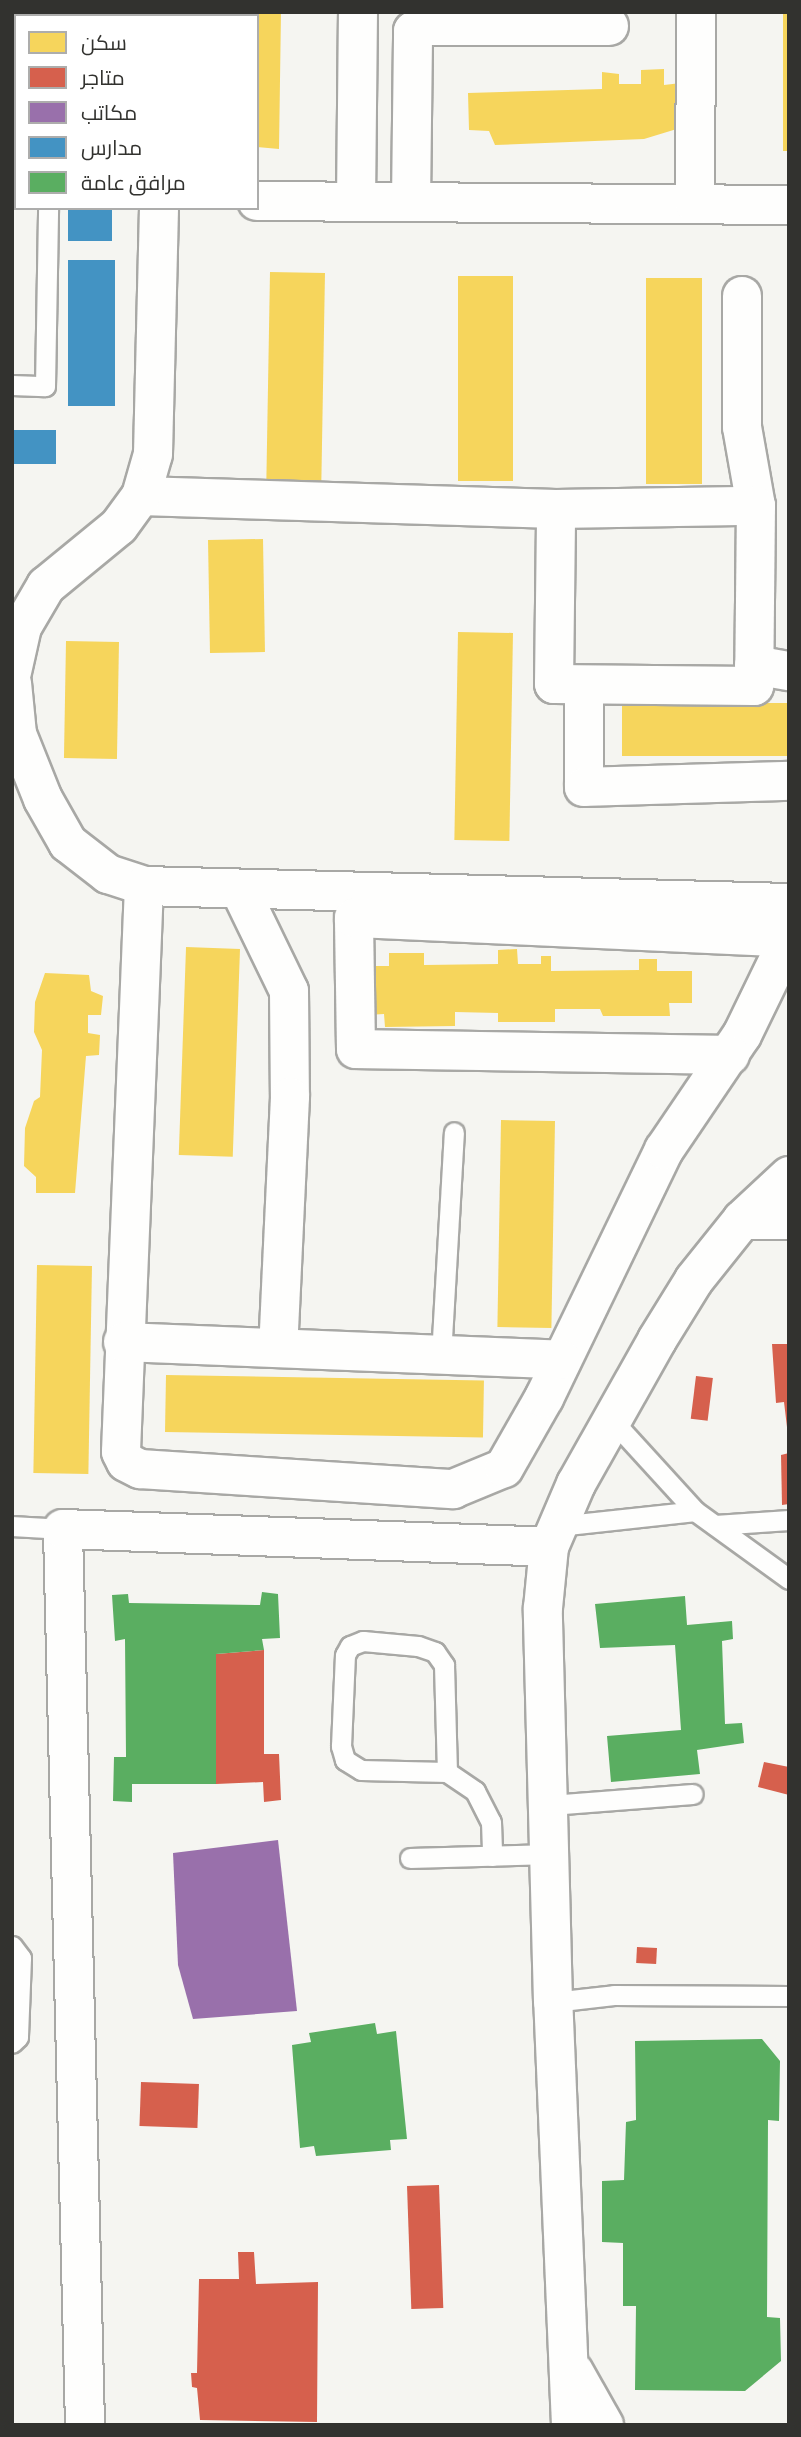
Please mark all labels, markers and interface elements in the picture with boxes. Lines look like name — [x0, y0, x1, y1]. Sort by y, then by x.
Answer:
legend — [14, 14, 259, 210]
text: سكن — [81, 33, 127, 54]
text: متاجر — [81, 68, 125, 89]
text: مكاتب — [81, 103, 137, 124]
text: مدارس — [81, 138, 142, 159]
text: مرافق عامة — [81, 173, 186, 194]

